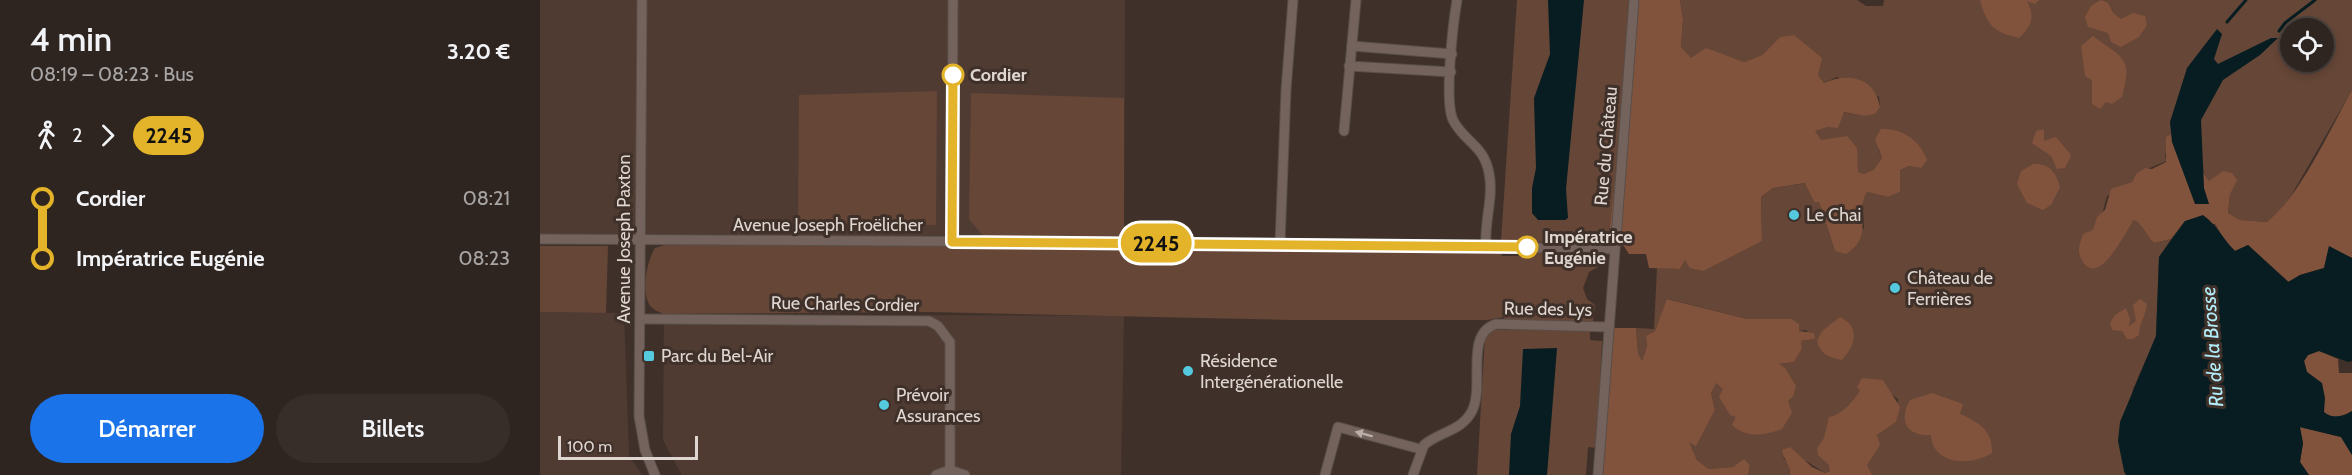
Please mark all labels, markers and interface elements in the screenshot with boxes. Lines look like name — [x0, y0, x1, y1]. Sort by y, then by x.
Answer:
map controls — [2280, 18, 2334, 72]
button: locate — [2280, 18, 2334, 72]
text: 4 min — [30, 19, 112, 59]
text: 3.20 € — [447, 38, 510, 65]
text: 08:19 – 08:23 · Bus — [30, 62, 194, 86]
marker: Cordier — [942, 64, 964, 86]
place label: Cordier — [970, 64, 1027, 86]
street label: Rue du Château — [1590, 86, 1622, 206]
icon: walk — [30, 119, 63, 152]
icon: forward — [91, 119, 124, 152]
text: 2 — [72, 123, 82, 147]
text: 2245 — [145, 123, 192, 148]
street label: Avenue Joseph Paxton — [613, 154, 635, 324]
text: Cordier — [76, 185, 145, 212]
text: 08:21 — [463, 186, 510, 210]
place label: Le Chai — [1806, 204, 1861, 226]
marker: Le Chai — [1787, 208, 1801, 222]
street label: Avenue Joseph Froëlicher — [733, 214, 923, 236]
line badge: 2245 — [1114, 224, 1198, 262]
place label: Impératrice Eugénie — [1544, 226, 1633, 269]
text: 2245 — [1133, 231, 1179, 256]
marker: Impératrice Eugénie — [1516, 236, 1538, 258]
text: Impératrice Eugénie — [76, 245, 265, 272]
text: 08:23 — [458, 246, 510, 270]
place label: Château de Ferrières — [1907, 267, 1993, 310]
marker: Château de Ferrières — [1888, 281, 1902, 295]
water label: Ru de la Brosse — [2196, 286, 2228, 408]
street label: Rue Charles Cordier — [771, 292, 920, 316]
street label: Rue des Lys — [1504, 297, 1592, 321]
place label: Parc du Bel-Air — [661, 345, 774, 367]
marker: Parc du Bel-Air — [642, 349, 656, 363]
place label: Résidence Intergénérationelle — [1200, 350, 1343, 393]
marker: Résidence Intergénérationelle — [1181, 364, 1195, 378]
place label: Prévoir Assurances — [896, 384, 980, 427]
button: Démarrer — [30, 394, 264, 463]
button: Billets — [276, 394, 510, 463]
marker: Prévoir Assurances — [877, 398, 891, 412]
one-way arrow — [1355, 428, 1373, 438]
scale bar — [558, 433, 698, 460]
text: 100 m — [567, 437, 612, 456]

